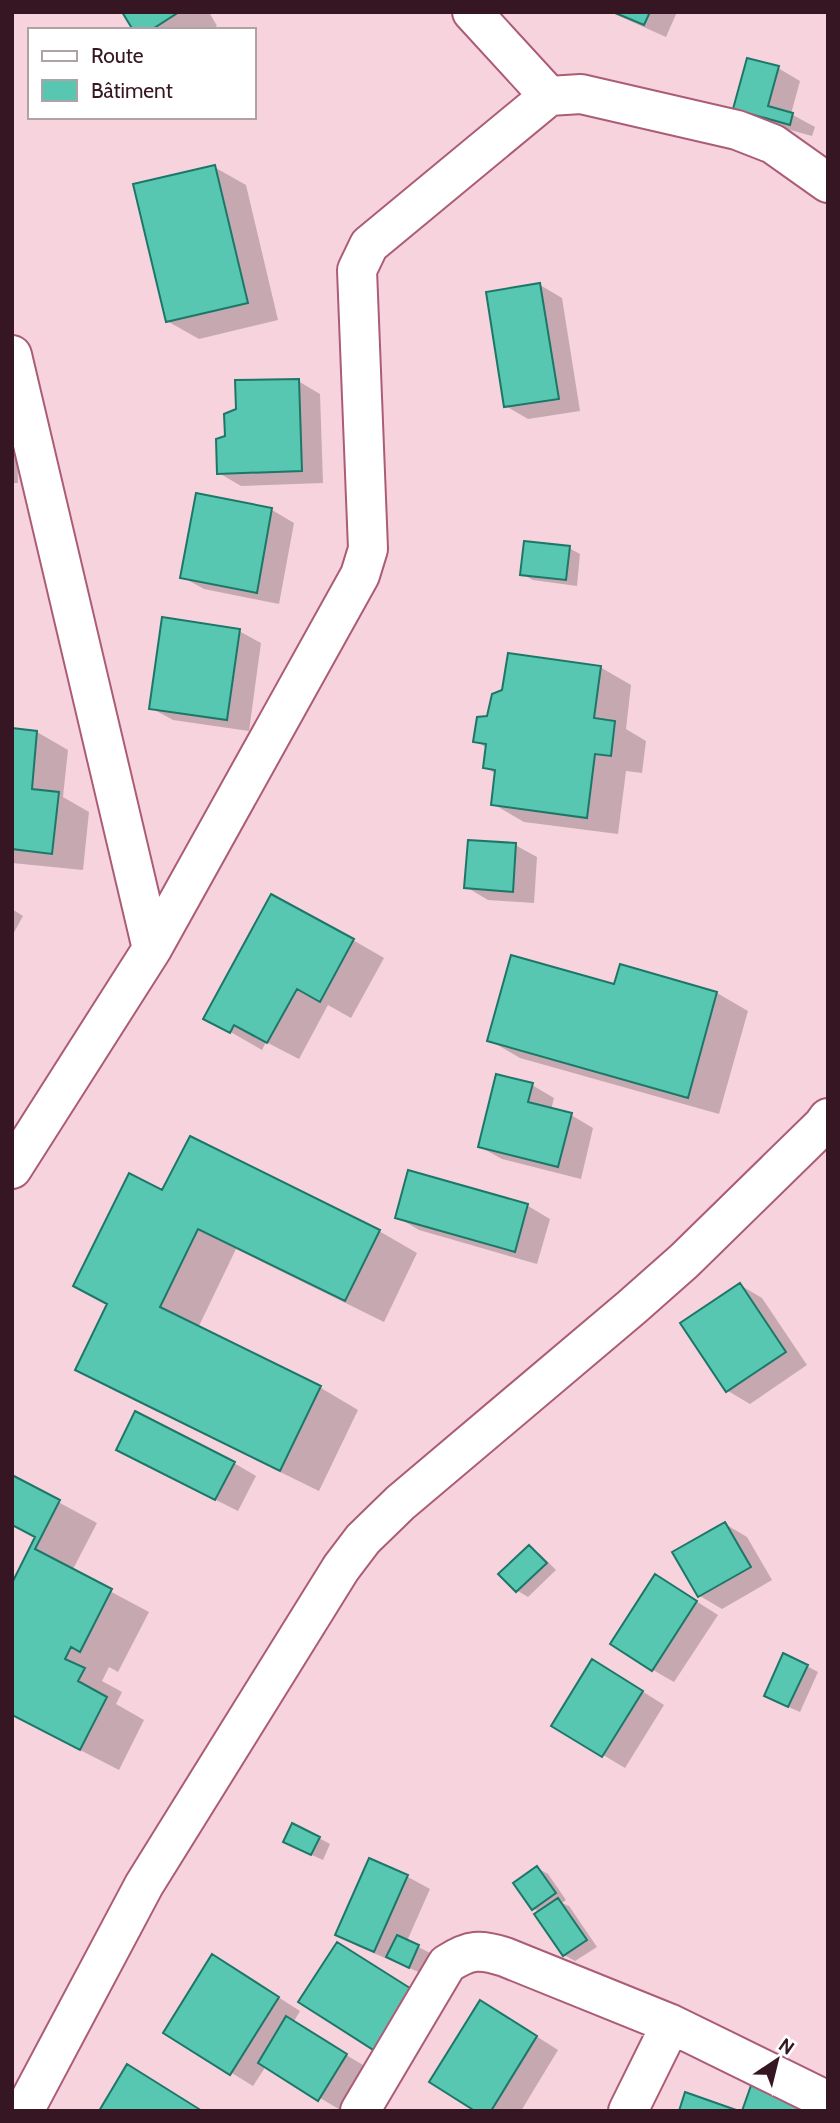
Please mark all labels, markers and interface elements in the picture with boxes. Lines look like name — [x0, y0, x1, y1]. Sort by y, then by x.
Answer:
legend — [28, 28, 256, 119]
text: Route — [91, 43, 144, 68]
text: Bâtiment — [91, 78, 173, 103]
north arrow — [742, 2025, 812, 2095]
text: N — [774, 2033, 799, 2060]

